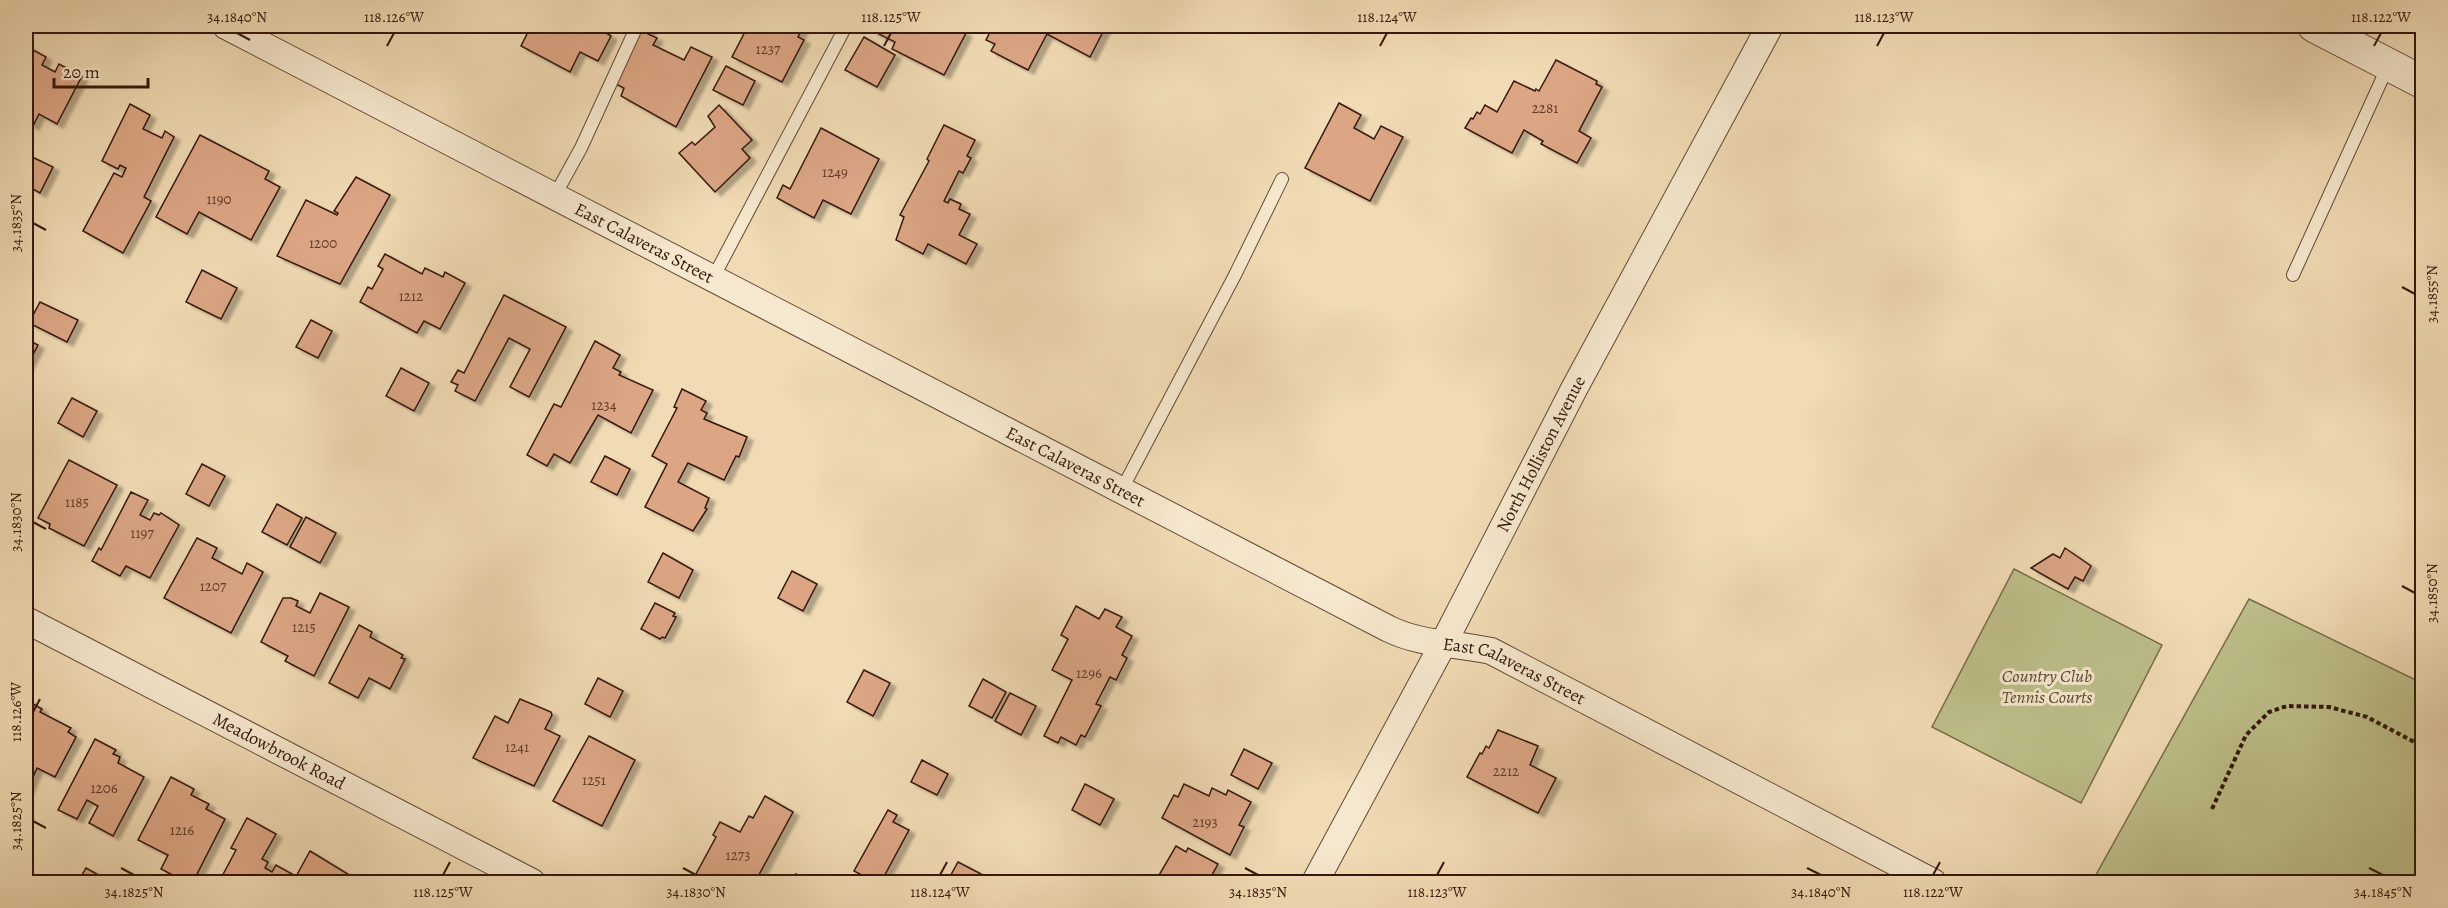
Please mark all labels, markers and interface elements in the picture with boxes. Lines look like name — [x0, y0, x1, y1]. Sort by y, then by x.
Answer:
text: 34.1840°N — [207, 7, 267, 27]
text: 118.126°W — [364, 7, 424, 27]
text: 118.125°W — [861, 7, 921, 27]
text: 118.124°W — [1357, 7, 1417, 27]
text: 118.123°W — [1854, 7, 1914, 27]
text: 118.122°W — [2351, 7, 2411, 27]
house number: 1237 — [756, 39, 781, 59]
scale bar — [54, 51, 148, 89]
text: 20 m — [63, 60, 100, 84]
house number: 2281 — [1532, 98, 1558, 118]
house number: 1249 — [822, 162, 848, 182]
house number: 1190 — [206, 189, 232, 209]
text: 34.1835°N — [6, 194, 26, 252]
street label: East Calaveras Street — [570, 197, 718, 289]
house number: 1200 — [309, 233, 337, 253]
text: 34.1855°N — [2422, 265, 2442, 323]
house number: 1212 — [399, 286, 423, 306]
street label: North Holliston Avenue — [1490, 371, 1591, 536]
house number: 1234 — [591, 395, 617, 415]
street label: East Calaveras Street — [1002, 420, 1149, 513]
text: 34.1830°N — [6, 492, 26, 552]
house number: 1185 — [65, 492, 89, 512]
house number: 1197 — [130, 523, 154, 543]
text: 34.1850°N — [2422, 563, 2442, 623]
house number: 1207 — [200, 576, 227, 596]
house number: 1215 — [292, 617, 316, 637]
street label: East Calaveras Street — [1441, 632, 1590, 710]
house number: 1296 — [1076, 663, 1102, 683]
park label: Country Club Tennis Courts — [2002, 664, 2092, 709]
text: 118.126°W — [6, 682, 26, 742]
street label: Meadowbrook Road — [209, 707, 350, 795]
house number: 1241 — [505, 737, 529, 757]
house number: 2212 — [1493, 761, 1519, 781]
house number: 1251 — [582, 770, 606, 790]
house number: 1206 — [90, 778, 118, 798]
text: 34.1825°N — [6, 791, 26, 850]
house number: 2193 — [1192, 812, 1218, 832]
house number: 1216 — [170, 820, 194, 840]
house number: 1273 — [726, 845, 750, 865]
text: 34.1825°N — [105, 882, 164, 902]
text: 118.125°W — [413, 882, 473, 902]
text: 34.1830°N — [666, 882, 726, 902]
text: 118.124°W — [910, 882, 970, 902]
text: 34.1835°N — [1229, 882, 1287, 902]
text: 118.123°W — [1407, 882, 1467, 902]
text: 34.1840°N — [1791, 882, 1851, 902]
text: 118.122°W — [1903, 882, 1963, 902]
text: 34.1845°N — [2354, 882, 2413, 902]

